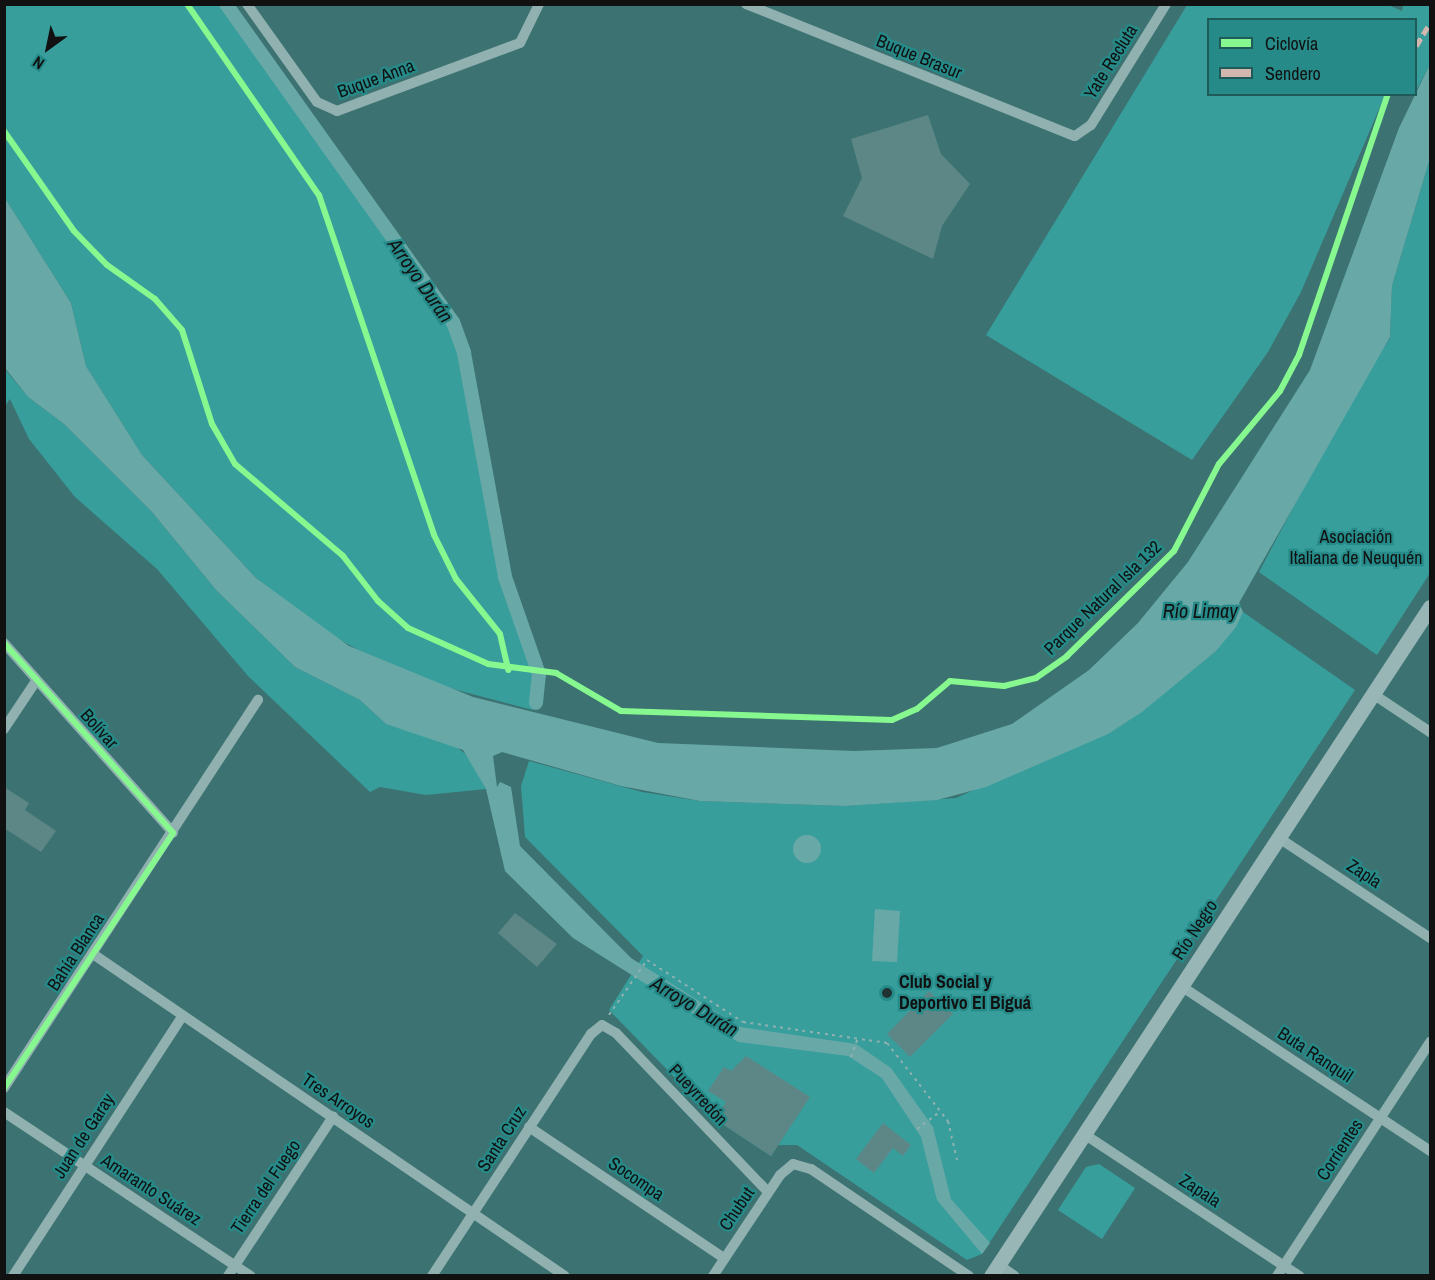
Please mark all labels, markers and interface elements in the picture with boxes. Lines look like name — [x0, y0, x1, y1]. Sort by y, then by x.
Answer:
north arrow — [18, 18, 78, 78]
legend — [1207, 18, 1417, 96]
street label: Yate Recluta — [1080, 21, 1142, 103]
street label: Buque Brasur — [873, 30, 965, 84]
text: Ciclovía — [1265, 31, 1318, 56]
text: N — [28, 51, 48, 75]
street label: Buque Anna — [334, 55, 418, 103]
text: Sendero — [1265, 61, 1321, 86]
water label: Arroyo Durán — [383, 233, 459, 327]
park label: Asociación Italiana de Neuquén — [1290, 527, 1422, 570]
street label: Parque Natural Isla 132 — [1040, 536, 1166, 660]
water label: Río Limay — [1163, 598, 1237, 622]
street label: Bolívar — [76, 705, 122, 753]
street label: Zapla — [1343, 855, 1385, 893]
street label: Río Negro — [1168, 896, 1222, 964]
street label: Bahía Blanca — [43, 909, 109, 995]
water label: Arroyo Durán — [647, 971, 743, 1041]
place label: Club Social y Deportivo El Biguá — [899, 972, 1031, 1014]
marker: Club Social y Deportivo El Biguá — [880, 986, 894, 1000]
street label: Buta Ranquil — [1273, 1023, 1357, 1087]
street label: Pueyrredón — [664, 1060, 732, 1130]
street label: Tres Arroyos — [297, 1069, 379, 1133]
street label: Juan de Garay — [49, 1090, 119, 1182]
street label: Santa Cruz — [473, 1102, 531, 1176]
street label: Corrientes — [1312, 1115, 1368, 1185]
street label: Tierra del Fuego — [227, 1136, 305, 1238]
street label: Amaranto Suárez — [97, 1150, 205, 1230]
street label: Socompa — [604, 1153, 668, 1205]
street label: Zapala — [1175, 1170, 1225, 1212]
street label: Chubut — [715, 1183, 759, 1235]

